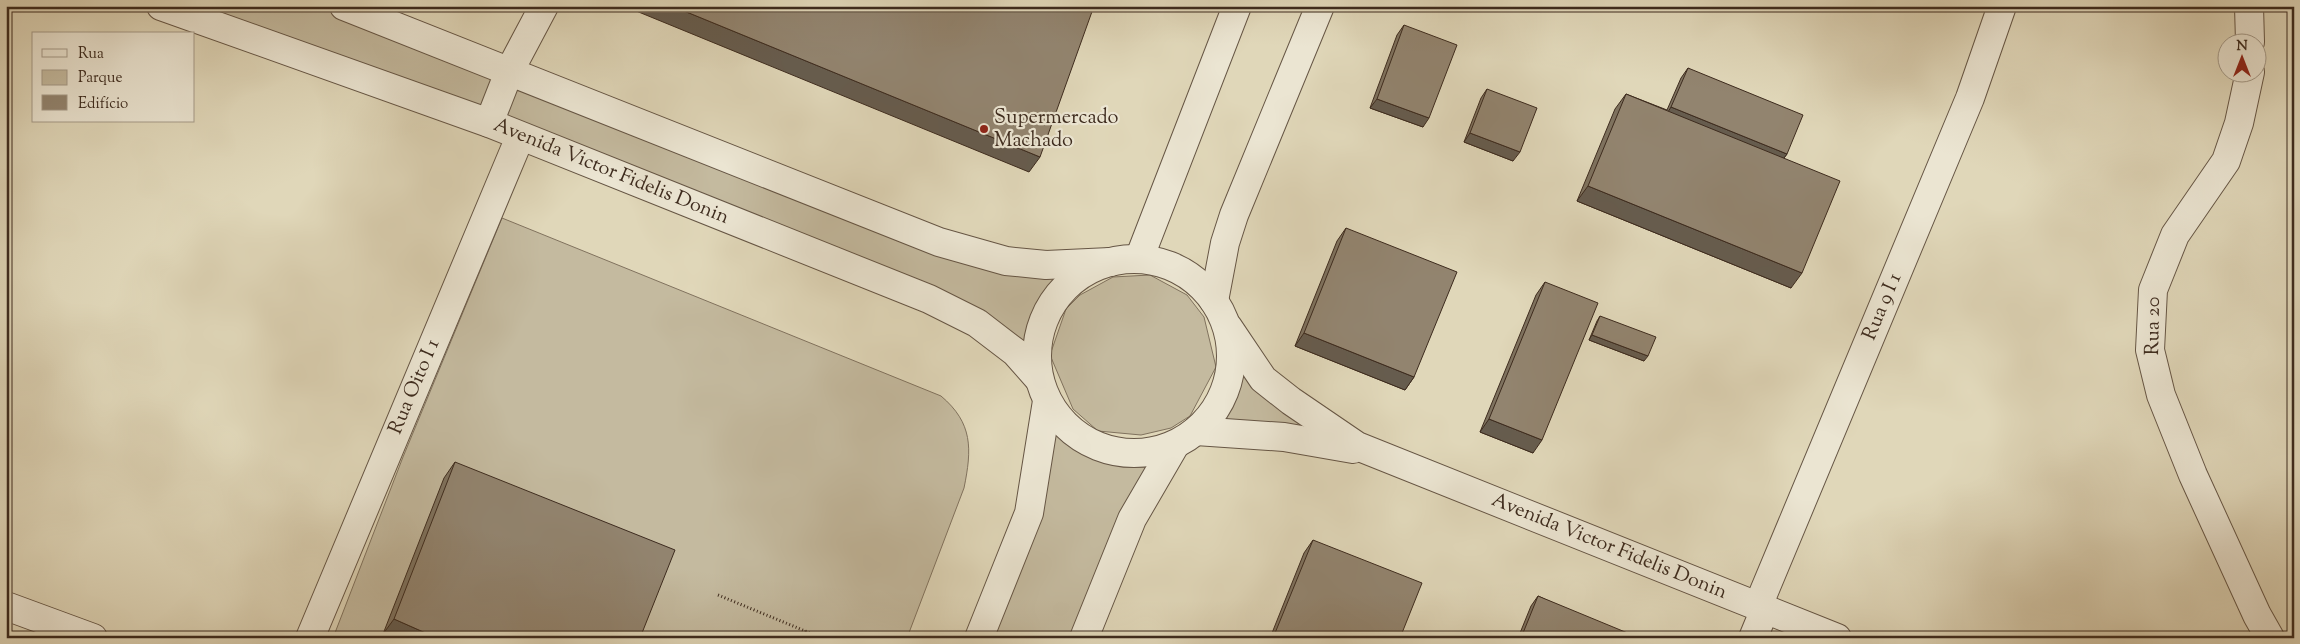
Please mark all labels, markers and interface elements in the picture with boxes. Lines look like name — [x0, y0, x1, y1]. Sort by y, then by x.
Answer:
legend — [32, 32, 195, 122]
north arrow — [2218, 32, 2268, 82]
text: N — [2236, 37, 2248, 57]
text: Rua — [78, 44, 104, 65]
text: Parque — [78, 68, 122, 89]
text: Edifício — [78, 94, 128, 115]
place label: Supermercado Machado — [994, 104, 1119, 156]
street label: Avenida Victor Fidelis Donin — [489, 111, 733, 233]
marker: Supermercado Machado — [978, 123, 990, 135]
street label: Rua 9 I 1 — [1856, 269, 1910, 345]
street label: Rua 20 — [2139, 296, 2169, 356]
street label: Rua Oito I 1 — [382, 335, 448, 439]
street label: Avenida Victor Fidelis Donin — [1487, 486, 1731, 608]

